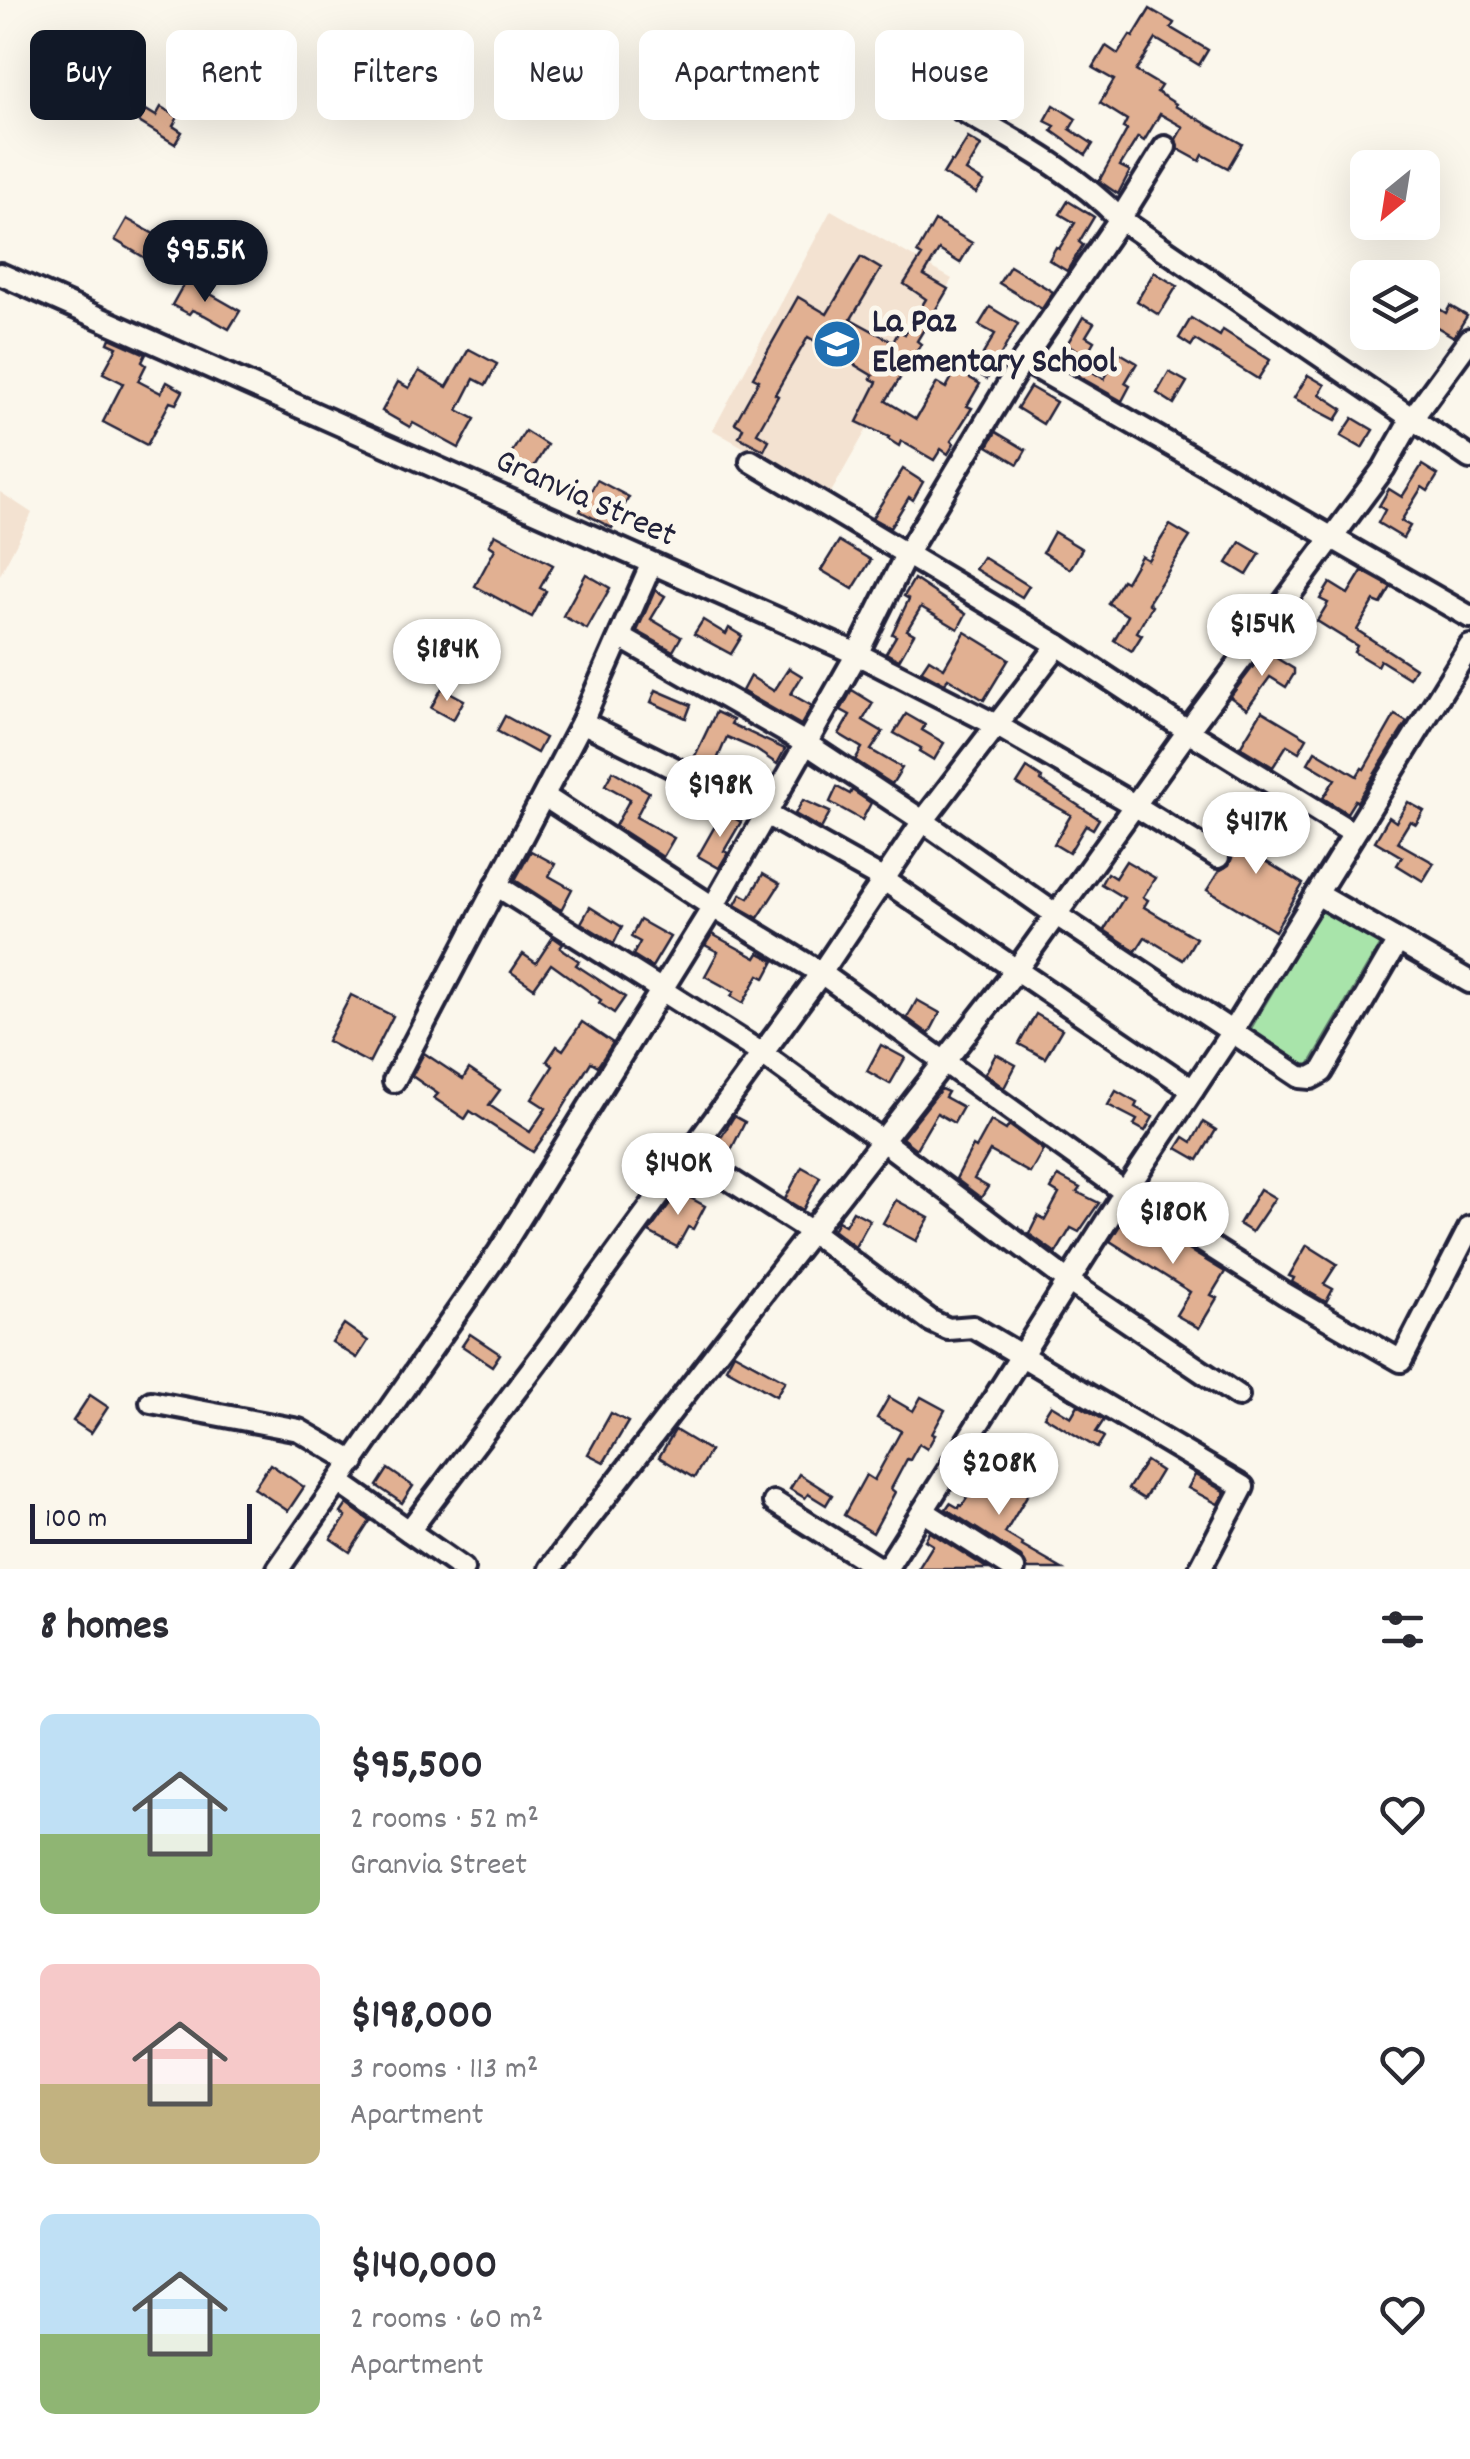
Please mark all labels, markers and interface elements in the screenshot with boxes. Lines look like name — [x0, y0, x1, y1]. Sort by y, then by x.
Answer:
chip: Buy — [30, 30, 146, 120]
chip: Rent — [166, 30, 297, 120]
chip: Filters — [317, 30, 474, 120]
chip: New — [494, 30, 619, 120]
chip: Apartment — [639, 30, 855, 120]
chip: House — [875, 30, 1024, 120]
north arrow — [1350, 150, 1440, 240]
map controls — [1350, 150, 1440, 350]
pin: $95.5K — [124, 220, 286, 305]
text: $95.5K — [165, 229, 245, 275]
button: layers — [1350, 260, 1440, 350]
place label: La Paz Elementary School — [872, 299, 1117, 389]
school or university icon: La Paz Elementary School — [811, 318, 863, 370]
street label: Granvia Street — [486, 438, 684, 562]
pin: $154K — [1192, 594, 1332, 679]
text: $154K — [1229, 603, 1295, 649]
pin: $184K — [377, 619, 517, 704]
text: $184K — [415, 628, 479, 674]
pin: $198K — [650, 755, 790, 840]
text: $198K — [687, 764, 753, 810]
pin: $417K — [1186, 792, 1326, 877]
text: $417K — [1224, 801, 1288, 847]
pin: $140K — [608, 1133, 748, 1218]
text: $140K — [644, 1142, 712, 1188]
pin: $180K — [1103, 1182, 1243, 1267]
text: $180K — [1139, 1191, 1207, 1237]
pin: $208K — [929, 1433, 1069, 1518]
text: $208K — [961, 1442, 1037, 1488]
scale bar — [30, 1499, 252, 1544]
text: 100 m — [45, 1501, 107, 1541]
text: 8 homes — [40, 1599, 169, 1659]
icon: filters — [1375, 1602, 1430, 1657]
text: $95,500 — [350, 1738, 483, 1798]
icon: home — [120, 1754, 240, 1874]
icon: heart — [1375, 1787, 1430, 1842]
text: 2 rooms · 52 m² — [350, 1798, 539, 1844]
text: Granvia Street — [350, 1844, 527, 1890]
text: $198,000 — [350, 1988, 493, 2048]
icon: home — [120, 2004, 240, 2124]
icon: heart — [1375, 2037, 1430, 2092]
text: 3 rooms · 113 m² — [350, 2048, 539, 2094]
text: Apartment — [350, 2094, 484, 2140]
text: $140,000 — [350, 2238, 497, 2298]
icon: home — [120, 2254, 240, 2374]
icon: heart — [1375, 2287, 1430, 2342]
text: 2 rooms · 60 m² — [350, 2298, 543, 2344]
text: Apartment — [350, 2344, 484, 2390]

